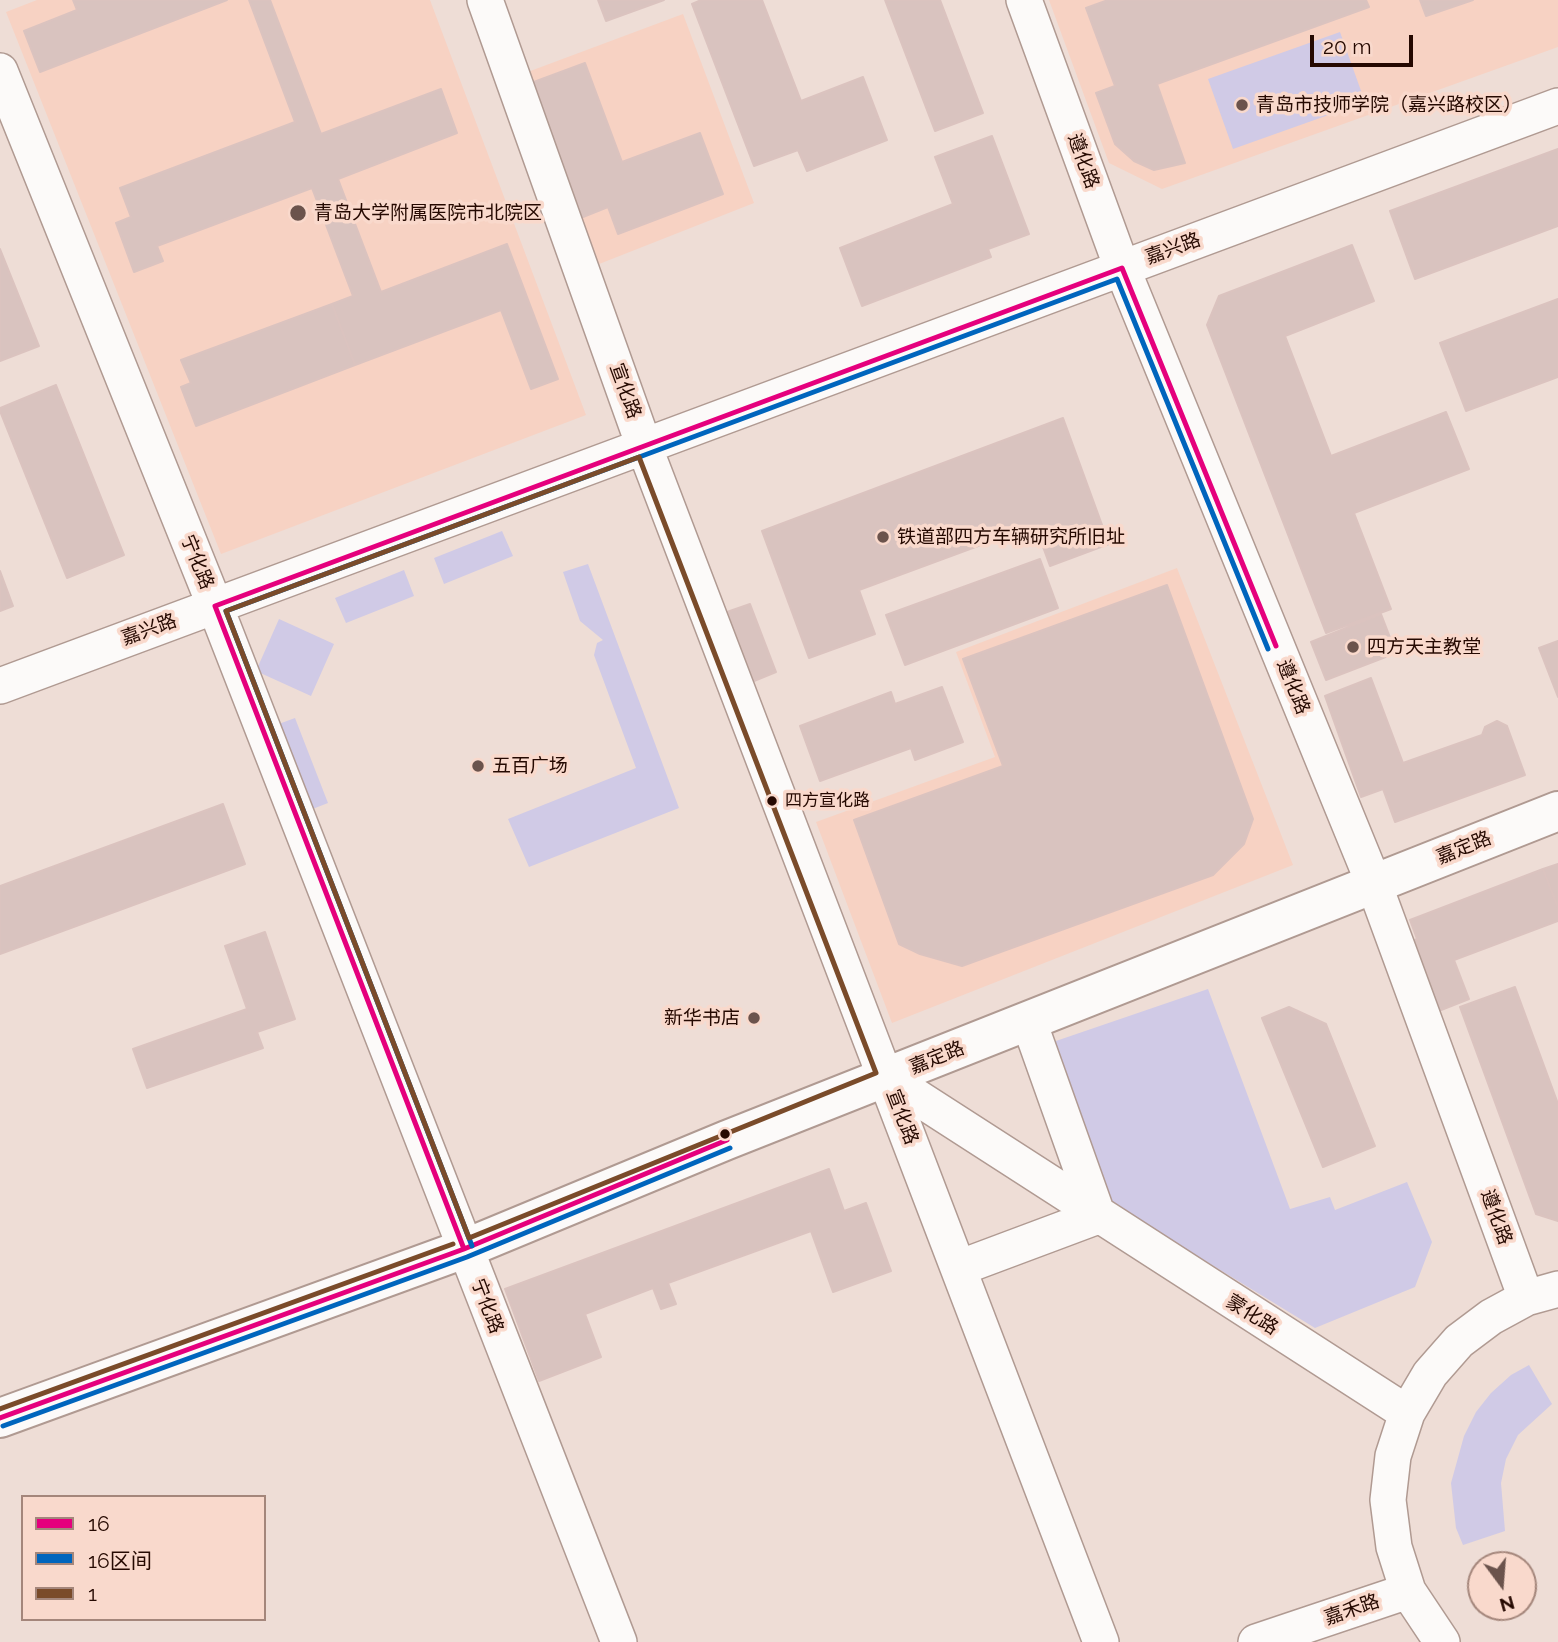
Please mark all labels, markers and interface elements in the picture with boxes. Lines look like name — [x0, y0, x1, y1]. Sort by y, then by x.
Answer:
scale bar — [1313, 21, 1416, 65]
text: 20 m — [1323, 34, 1371, 59]
place label: 青岛市技师学院（嘉兴路校区） — [1256, 94, 1522, 116]
marker: 青岛市技师学院（嘉兴路校区） — [1234, 97, 1250, 113]
street label: 遵化路 — [1063, 130, 1103, 192]
place label: 青岛大学附属医院市北院区 — [314, 202, 542, 224]
marker: 青岛大学附属医院市北院区 — [288, 203, 308, 223]
street label: 嘉兴路 — [1142, 229, 1204, 269]
street label: 宣化路 — [605, 360, 645, 422]
place label: 铁道部四方车辆研究所旧址 — [897, 526, 1125, 548]
marker: 铁道部四方车辆研究所旧址 — [875, 529, 891, 545]
street label: 宁化路 — [176, 531, 218, 593]
street label: 嘉兴路 — [118, 610, 180, 650]
place label: 四方天主教堂 — [1367, 636, 1481, 658]
marker: 四方天主教堂 — [1345, 639, 1361, 655]
street label: 遵化路 — [1272, 656, 1314, 718]
place label: 五百广场 — [492, 755, 568, 777]
marker: 五百广场 — [470, 758, 486, 774]
place label: 四方宣化路 — [785, 791, 870, 811]
marker: 四方宣化路 — [765, 794, 779, 808]
street label: 嘉定路 — [1433, 827, 1495, 869]
place label: 新华书店 — [664, 1007, 740, 1029]
marker: 新华书店 — [746, 1010, 762, 1026]
street label: 嘉定路 — [906, 1037, 968, 1079]
street label: 宣化路 — [881, 1086, 923, 1148]
unlabelled marker — [718, 1127, 732, 1141]
street label: 遵化路 — [1476, 1186, 1516, 1248]
street label: 宁化路 — [466, 1275, 508, 1337]
street label: 蒙化路 — [1222, 1290, 1282, 1340]
legend — [21, 1495, 266, 1621]
text: 16 — [88, 1511, 110, 1536]
text: 16区间 — [88, 1548, 152, 1573]
north arrow — [1467, 1551, 1537, 1621]
text: 1 — [88, 1581, 97, 1606]
street label: 嘉禾路 — [1321, 1590, 1383, 1630]
text: N — [1497, 1592, 1517, 1617]

